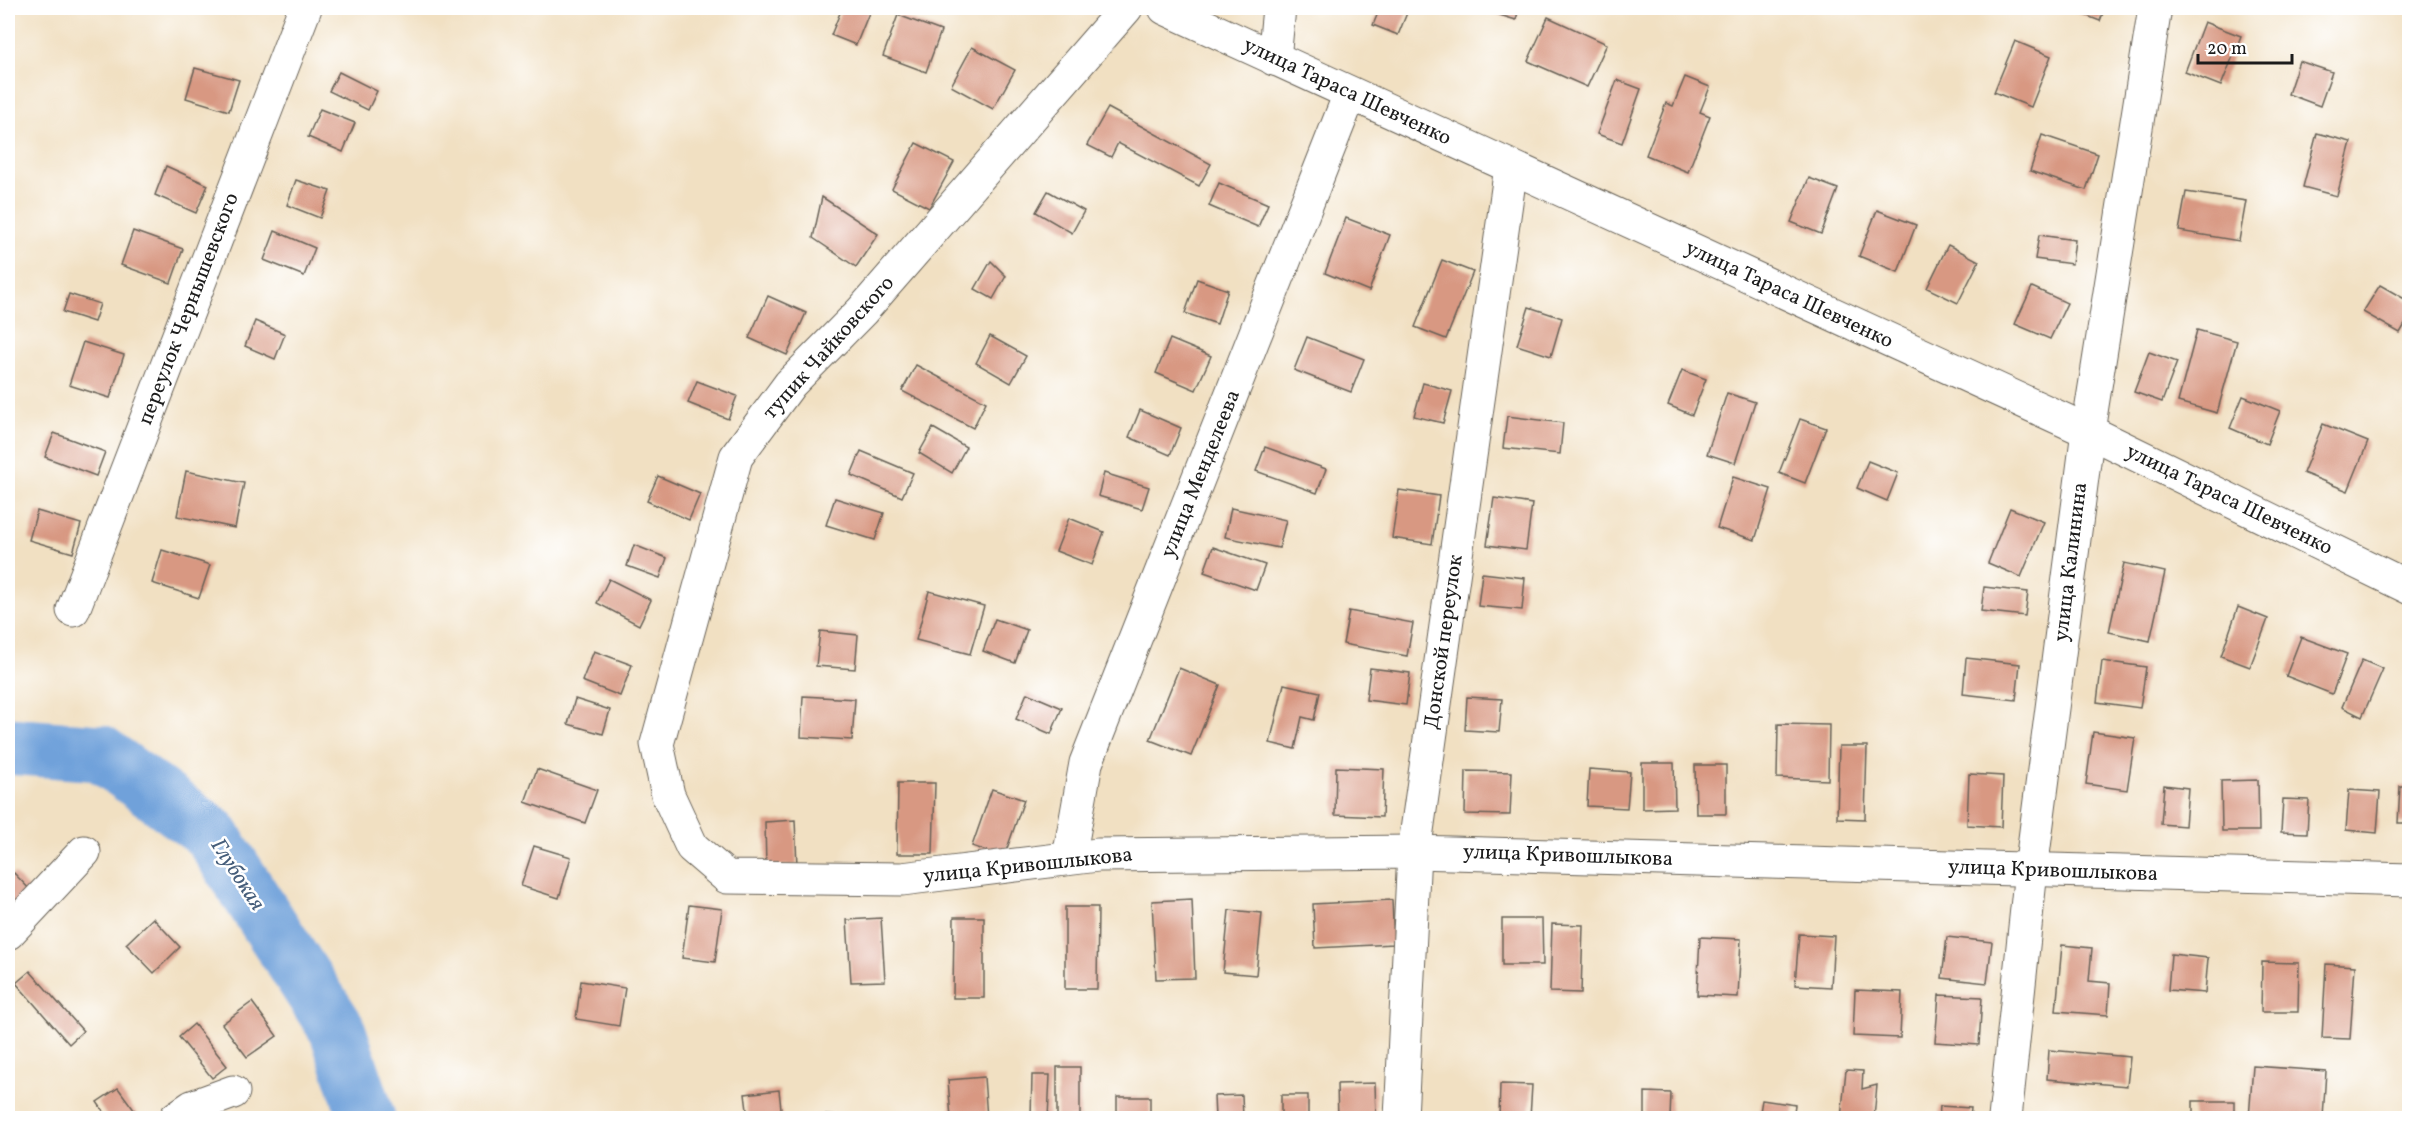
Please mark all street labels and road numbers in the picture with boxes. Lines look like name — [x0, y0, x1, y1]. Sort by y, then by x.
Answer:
street label: улица Тараса Шевченко — [1238, 31, 1456, 153]
street label: переулок Чернышевского — [131, 189, 247, 429]
street label: улица Тараса Шевченко — [1680, 234, 1898, 356]
street label: тупик Чайковского — [756, 270, 902, 426]
street label: улица Менделеева — [1154, 386, 1248, 562]
street label: улица Тараса Шевченко — [2121, 437, 2337, 563]
street label: улица Калинина — [2047, 481, 2095, 643]
street label: Донской переулок — [1417, 553, 1471, 731]
street label: улица Кривошлыкова — [1462, 838, 1674, 874]
street label: улица Кривошлыкова — [922, 841, 1134, 891]
street label: улица Кривошлыкова — [1947, 853, 2159, 889]

